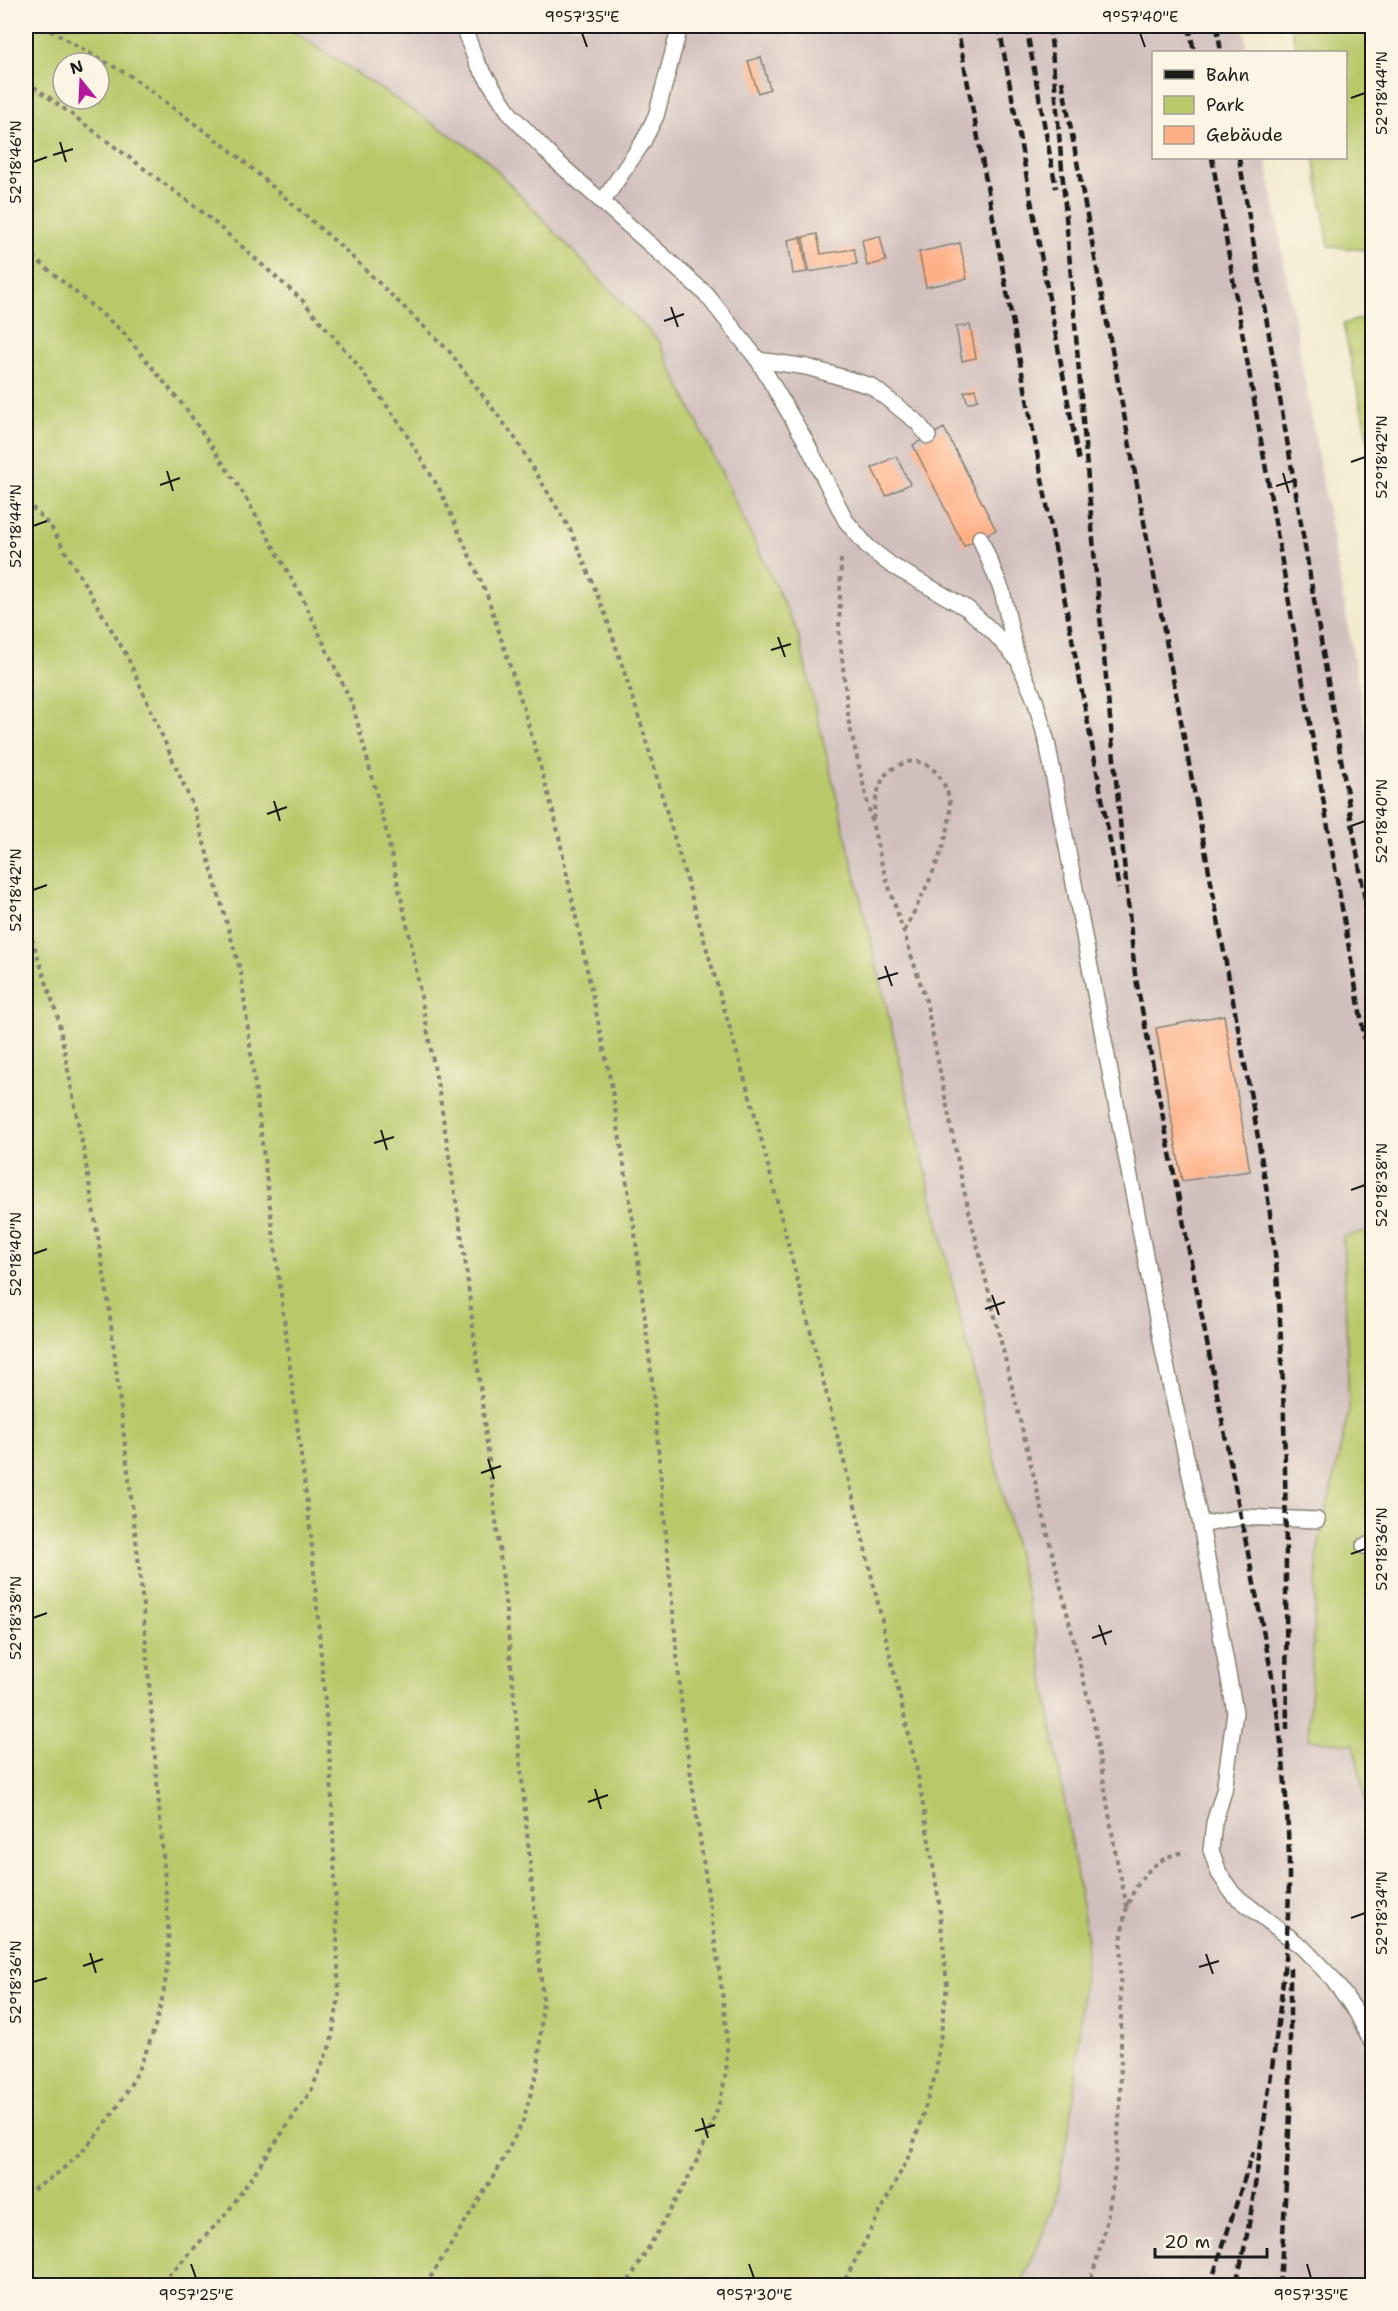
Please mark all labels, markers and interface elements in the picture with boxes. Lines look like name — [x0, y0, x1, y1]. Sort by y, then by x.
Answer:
text: 9°57'35"E — [544, 7, 620, 27]
text: 9°57'40"E — [1102, 7, 1178, 27]
north arrow — [51, 51, 111, 111]
legend — [1152, 51, 1347, 159]
text: 52°18'44"N — [1372, 51, 1392, 135]
text: N — [67, 55, 86, 79]
text: Bahn — [1206, 63, 1250, 87]
text: Park — [1206, 93, 1245, 117]
text: 52°18'46"N — [6, 120, 26, 204]
text: Gebäude — [1206, 123, 1283, 147]
text: 52°18'42"N — [1372, 415, 1392, 499]
text: 52°18'44"N — [6, 484, 26, 568]
text: 52°18'40"N — [1372, 779, 1392, 863]
text: 52°18'42"N — [6, 848, 26, 932]
text: 52°18'38"N — [1372, 1143, 1392, 1227]
text: 52°18'40"N — [6, 1212, 26, 1296]
text: 52°18'36"N — [1372, 1507, 1392, 1591]
text: 52°18'38"N — [6, 1576, 26, 1660]
text: 52°18'34"N — [1372, 1871, 1392, 1955]
text: 52°18'36"N — [6, 1940, 26, 2024]
scale bar — [1155, 2221, 1268, 2259]
text: 20 m — [1164, 2230, 1210, 2254]
text: 9°57'25"E — [158, 2285, 234, 2305]
text: 9°57'30"E — [716, 2285, 792, 2305]
text: 9°57'35"E — [1273, 2285, 1349, 2305]

